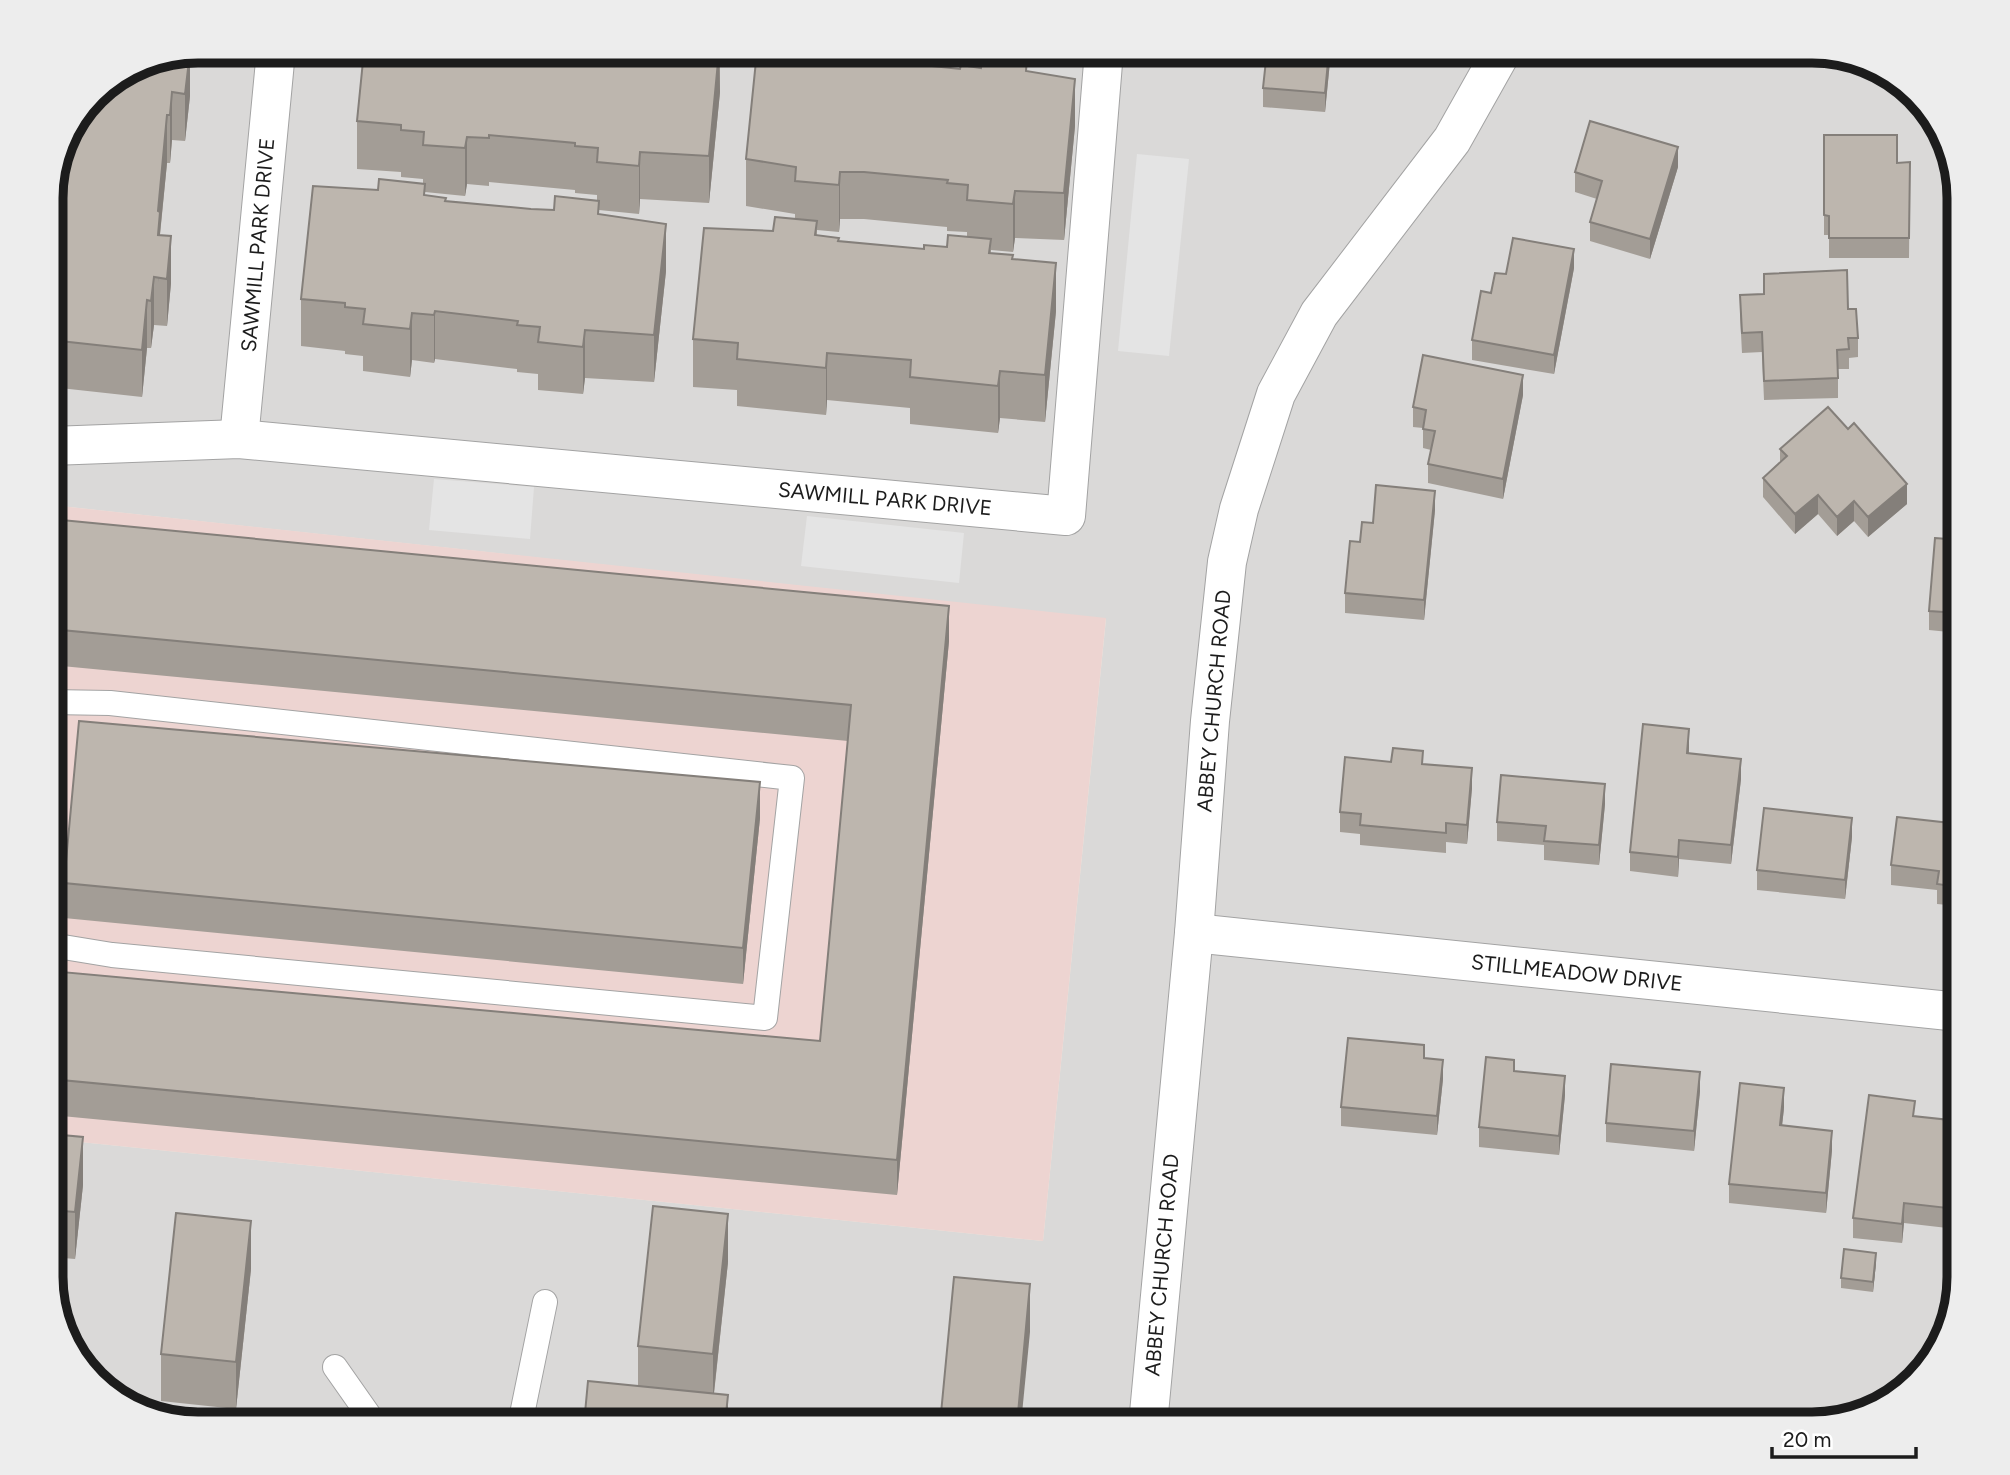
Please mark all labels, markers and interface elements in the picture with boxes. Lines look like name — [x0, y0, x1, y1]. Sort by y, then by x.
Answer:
street label: SAWMILL PARK DRIVE — [236, 137, 279, 353]
street label: SAWMILL PARK DRIVE — [777, 477, 993, 520]
street label: ABBEY CHURCH ROAD — [1191, 589, 1236, 813]
street label: STILLMEADOW DRIVE — [1470, 949, 1684, 996]
street label: ABBEY CHURCH ROAD — [1139, 1153, 1184, 1377]
scale bar — [1772, 1416, 1916, 1460]
text: 20 m — [1783, 1427, 1831, 1452]

